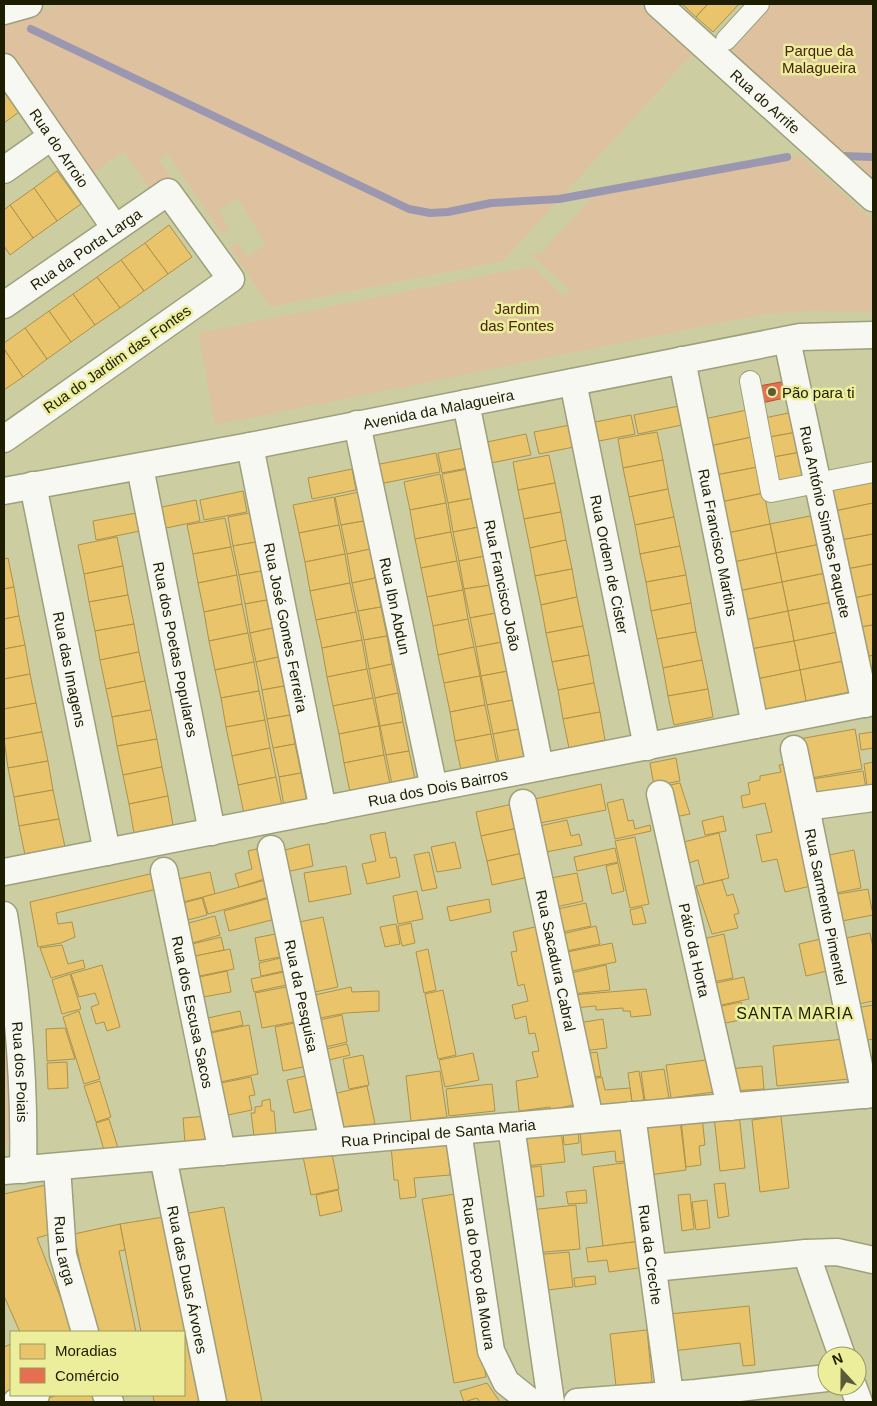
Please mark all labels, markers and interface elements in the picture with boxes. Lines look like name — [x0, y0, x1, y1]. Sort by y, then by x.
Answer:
park label: Parque da Malagueira — [782, 42, 857, 76]
street label: Rua do Arrife — [727, 65, 804, 137]
street label: Rua do Arroio — [27, 105, 93, 190]
street label: Rua da Porta Larga — [27, 204, 145, 293]
park label: Jardim das Fontes — [480, 300, 554, 334]
street label: Rua do Jardim das Fontes — [40, 302, 194, 416]
place label: Pão para ti — [782, 384, 855, 401]
street label: Avenida da Malagueira — [361, 385, 516, 432]
marker: Pão para ti — [766, 386, 778, 398]
street label: Rua António Simões Paquete — [797, 424, 855, 620]
street label: Rua Francisco Martins — [695, 467, 742, 618]
street label: Rua Ordem de Cister — [588, 493, 632, 635]
street label: Rua Francisco João — [481, 518, 525, 652]
street label: Rua José Gomes Ferreira — [261, 541, 312, 714]
street label: Rua Ibn Abdun — [377, 556, 414, 656]
street label: Rua dos Poetas Populares — [150, 560, 202, 739]
street label: Rua das Imagens — [50, 610, 90, 729]
street label: Rua dos Dois Bairros — [367, 765, 509, 809]
street label: Rua Sarmento Pimentel — [802, 827, 851, 986]
street label: Rua Sacadura Cabral — [533, 888, 580, 1033]
street label: Pátio da Horta — [676, 901, 714, 999]
street label: Rua dos Escusa Sacos — [169, 934, 217, 1090]
street label: Rua da Pesquisa — [282, 938, 322, 1054]
district label: SANTA MARIA — [736, 1005, 854, 1022]
street label: Rua dos Poiais — [9, 1021, 32, 1123]
street label: Rua Principal de Santa Maria — [340, 1115, 537, 1150]
street label: Rua do Poço da Moura — [460, 1196, 499, 1352]
street label: Rua das Duas Árvores — [165, 1204, 211, 1355]
street label: Rua da Creche — [636, 1204, 666, 1306]
street label: Rua Larga — [52, 1215, 80, 1288]
legend — [10, 1331, 185, 1396]
text: Moradias — [55, 1342, 117, 1359]
north arrow — [817, 1346, 867, 1396]
text: N — [830, 1350, 845, 1368]
text: Comércio — [55, 1367, 119, 1384]

